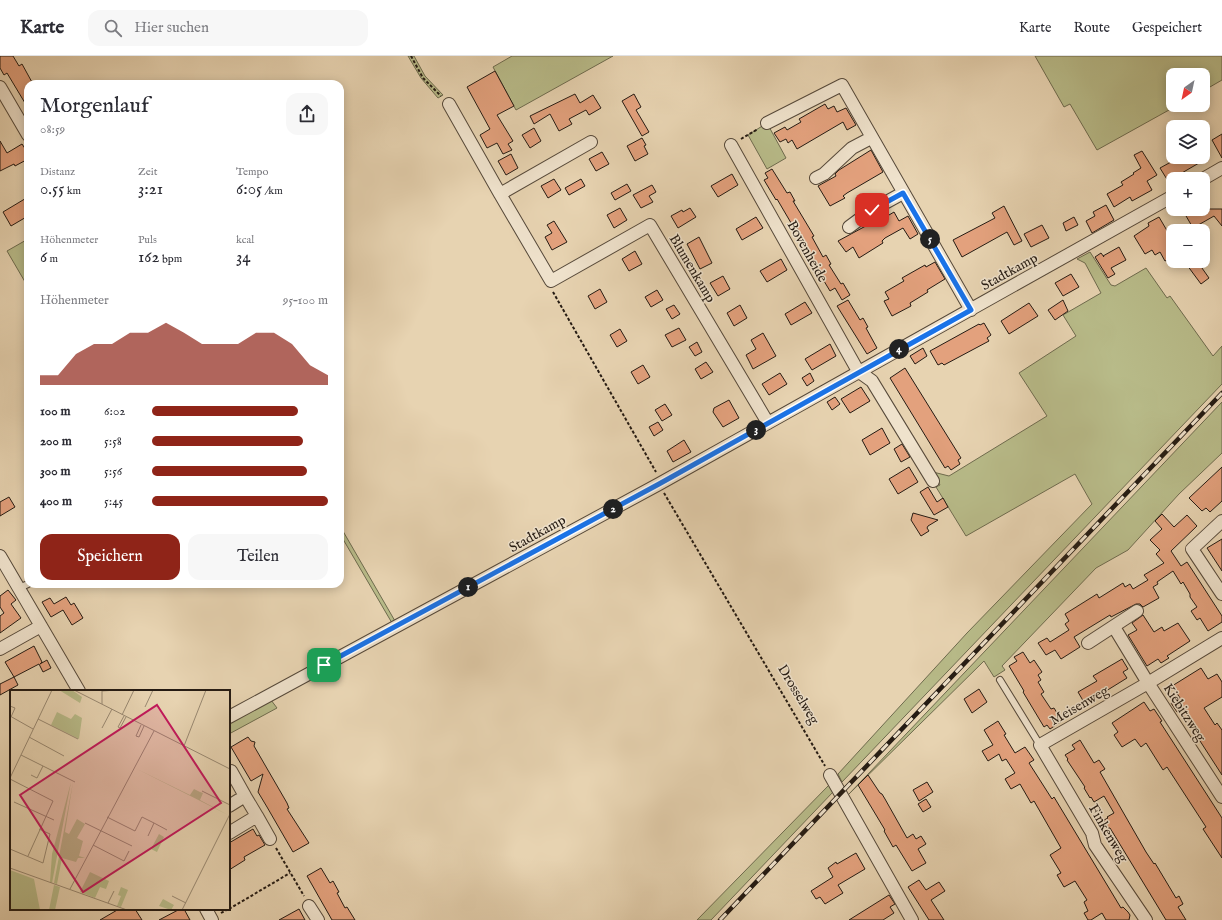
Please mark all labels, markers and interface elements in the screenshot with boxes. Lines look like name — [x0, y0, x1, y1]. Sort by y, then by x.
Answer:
search box — [88, 10, 368, 46]
text: Karte — [20, 16, 64, 40]
icon: search — [102, 17, 124, 39]
text: Hier suchen — [134, 18, 209, 37]
text: Karte — [1019, 19, 1051, 37]
text: Route — [1073, 19, 1110, 37]
text: Gespeichert — [1132, 19, 1202, 37]
north arrow — [1166, 68, 1210, 112]
map controls — [1166, 68, 1210, 268]
text: Morgenlauf — [40, 92, 149, 120]
button: share — [286, 93, 328, 135]
button: layers — [1166, 120, 1210, 164]
text: 08:59 — [40, 121, 65, 138]
text: Distanz — [40, 165, 75, 179]
text: Zeit — [138, 165, 157, 179]
text: Tempo — [236, 165, 269, 179]
button: + — [1166, 172, 1210, 216]
text: 0.55 — [40, 179, 64, 200]
text: 3:21 — [138, 179, 163, 200]
text: 6:05 — [236, 179, 262, 200]
text: km — [64, 184, 81, 198]
text: /km — [262, 184, 283, 198]
pin — [855, 193, 889, 227]
icon: check — [861, 199, 883, 221]
street label: Bovenheide — [783, 217, 832, 286]
button: − — [1166, 224, 1210, 268]
pin: 5 — [920, 229, 940, 249]
street label: Blumenkamp — [665, 231, 720, 306]
text: 5 — [928, 232, 932, 246]
text: Höhenmeter — [40, 233, 98, 247]
text: Puls — [138, 233, 157, 247]
text: kcal — [236, 233, 254, 247]
text: 6 — [40, 247, 47, 268]
text: 162 — [138, 247, 159, 268]
text: 34 — [236, 247, 251, 268]
street label: Stadtkamp — [978, 249, 1041, 295]
text: m — [47, 252, 58, 266]
text: bpm — [159, 252, 182, 266]
text: Höhenmeter — [40, 292, 109, 309]
text: 95–100 m — [283, 292, 328, 309]
pin: 4 — [889, 339, 909, 359]
text: 4 — [896, 342, 902, 356]
text: 100 m — [40, 403, 70, 420]
text: 6:02 — [104, 403, 125, 420]
pin: 3 — [746, 420, 766, 440]
text: 3 — [754, 423, 758, 437]
text: 200 m — [40, 433, 72, 450]
text: 5:58 — [104, 433, 122, 450]
text: 300 m — [40, 463, 71, 480]
text: 5:56 — [104, 463, 122, 480]
text: 400 m — [40, 493, 72, 510]
text: 5:45 — [104, 493, 123, 510]
pin: 2 — [603, 499, 623, 519]
text: 2 — [610, 502, 616, 516]
street label: Stadtkamp — [506, 511, 569, 557]
button: Speichern — [40, 534, 180, 580]
button: Teilen — [188, 534, 328, 580]
pin: 1 — [458, 577, 478, 597]
text: 1 — [466, 580, 470, 594]
pin — [307, 648, 341, 682]
icon: arrive — [313, 654, 335, 676]
street label: Drosselweg — [773, 661, 823, 728]
street label: Kiebitzweg — [1159, 680, 1210, 745]
street label: Meisenweg — [1047, 682, 1113, 730]
inset map — [10, 690, 230, 910]
street label: Finkenweg — [1084, 801, 1132, 866]

